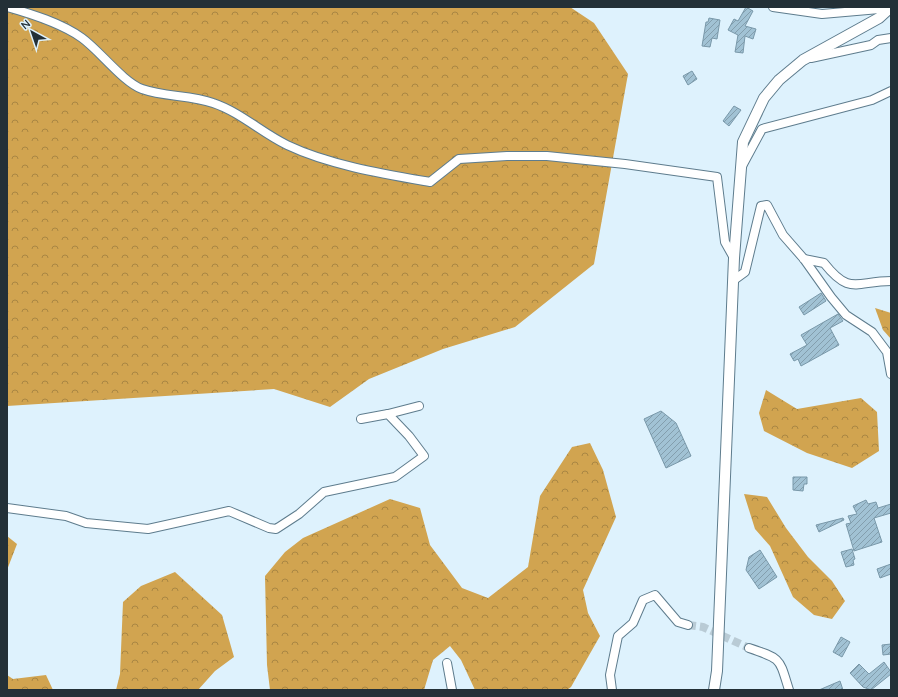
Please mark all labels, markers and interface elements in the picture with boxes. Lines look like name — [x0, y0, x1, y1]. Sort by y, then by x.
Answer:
north arrow — [12, 12, 52, 52]
text: N — [18, 16, 33, 32]

